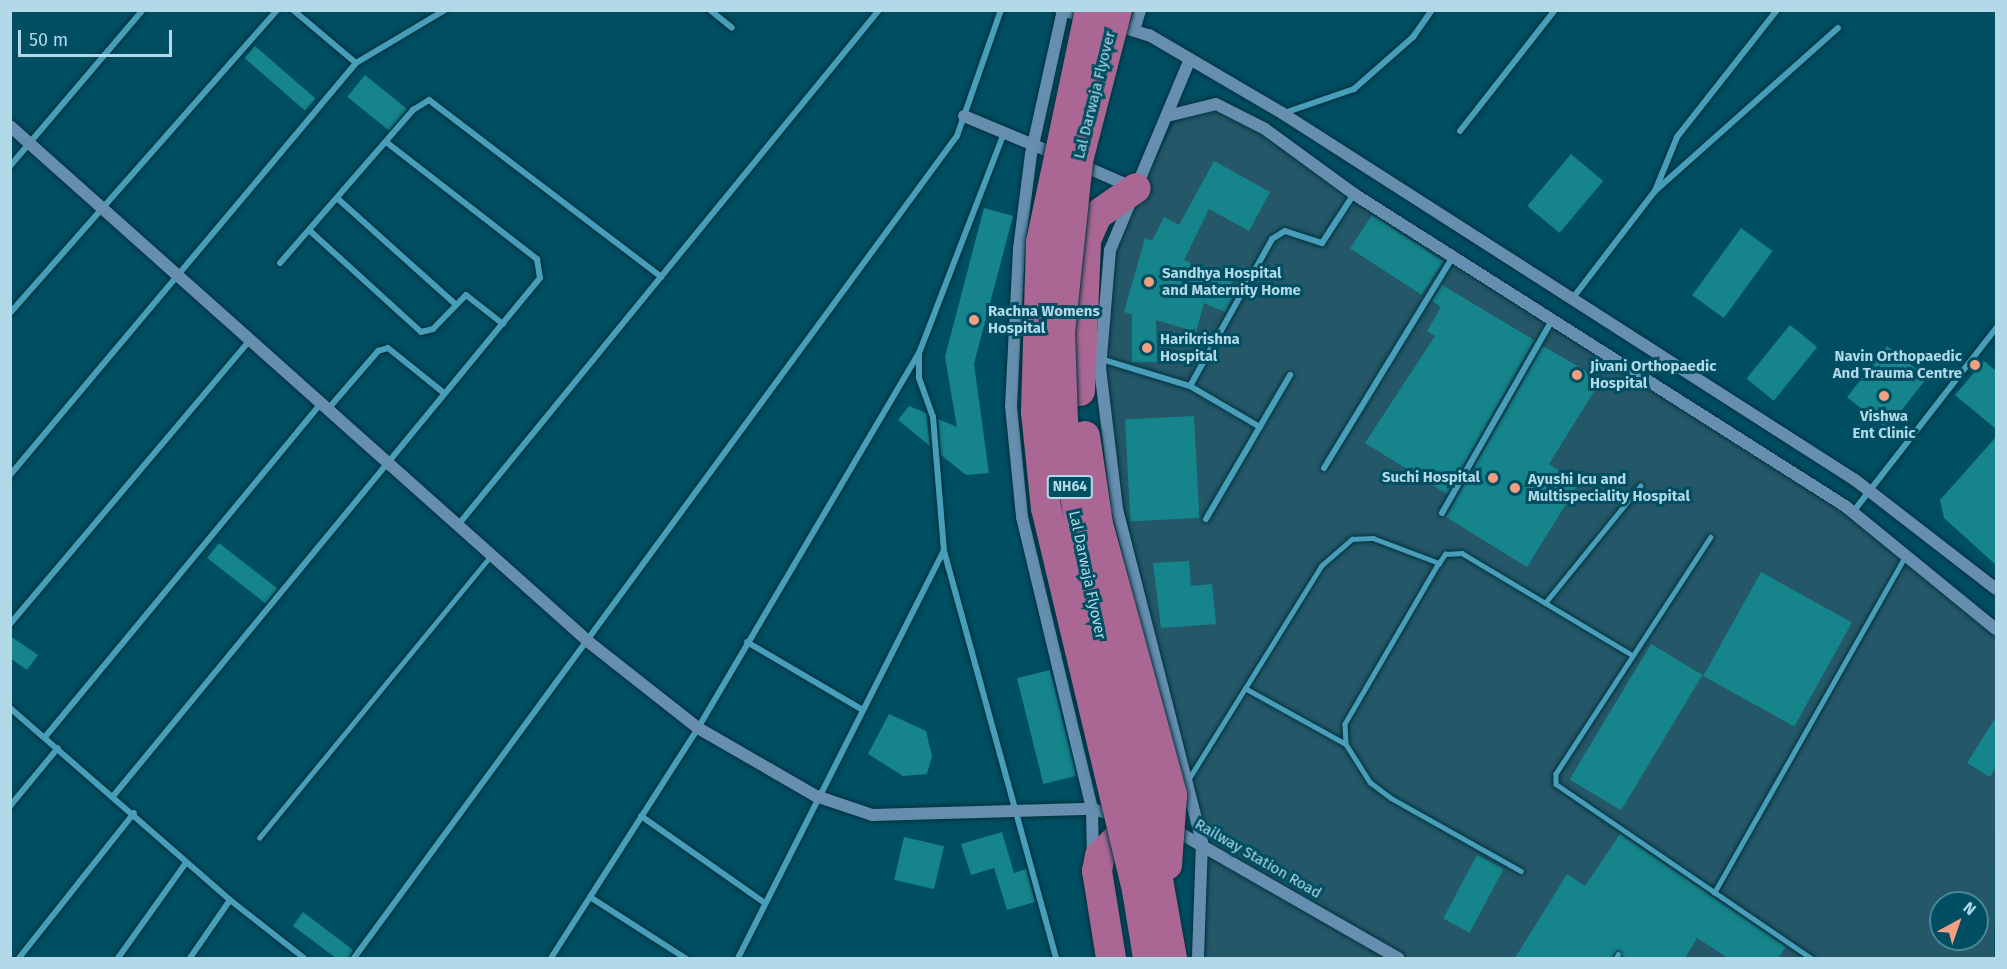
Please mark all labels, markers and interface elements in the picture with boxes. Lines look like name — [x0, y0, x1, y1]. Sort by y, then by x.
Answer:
scale bar — [21, 18, 176, 56]
text: 50 m — [29, 29, 68, 51]
street label: Lal Darwaja Flyover — [1070, 29, 1120, 161]
place label: Sandhya Hospital and Maternity Home — [1162, 264, 1301, 299]
marker: Sandhya Hospital and Maternity Home — [1140, 273, 1158, 291]
place label: Rachna Womens Hospital — [988, 302, 1100, 337]
marker: Rachna Womens Hospital — [965, 311, 983, 329]
place label: Harikrishna Hospital — [1160, 330, 1240, 365]
marker: Harikrishna Hospital — [1138, 339, 1156, 357]
place label: Navin Orthopaedic And Trauma Centre — [1833, 347, 1962, 382]
marker: Navin Orthopaedic And Trauma Centre — [1966, 356, 1984, 374]
place label: Jivani Orthopaedic Hospital — [1590, 357, 1716, 392]
marker: Jivani Orthopaedic Hospital — [1568, 366, 1586, 384]
marker: Vishwa Ent Clinic — [1875, 387, 1893, 405]
place label: Vishwa Ent Clinic — [1853, 407, 1915, 442]
place label: Suchi Hospital — [1382, 469, 1480, 487]
marker: Suchi Hospital — [1484, 469, 1502, 487]
place label: Ayushi Icu and Multispeciality Hospital — [1528, 470, 1690, 505]
road number: NH64 — [1046, 476, 1094, 498]
marker: Ayushi Icu and Multispeciality Hospital — [1506, 479, 1524, 497]
street label: Lal Darwaja Flyover — [1065, 509, 1109, 641]
street label: Railway Station Road — [1192, 815, 1324, 903]
north arrow — [1929, 891, 1989, 951]
text: N — [1959, 898, 1980, 919]

